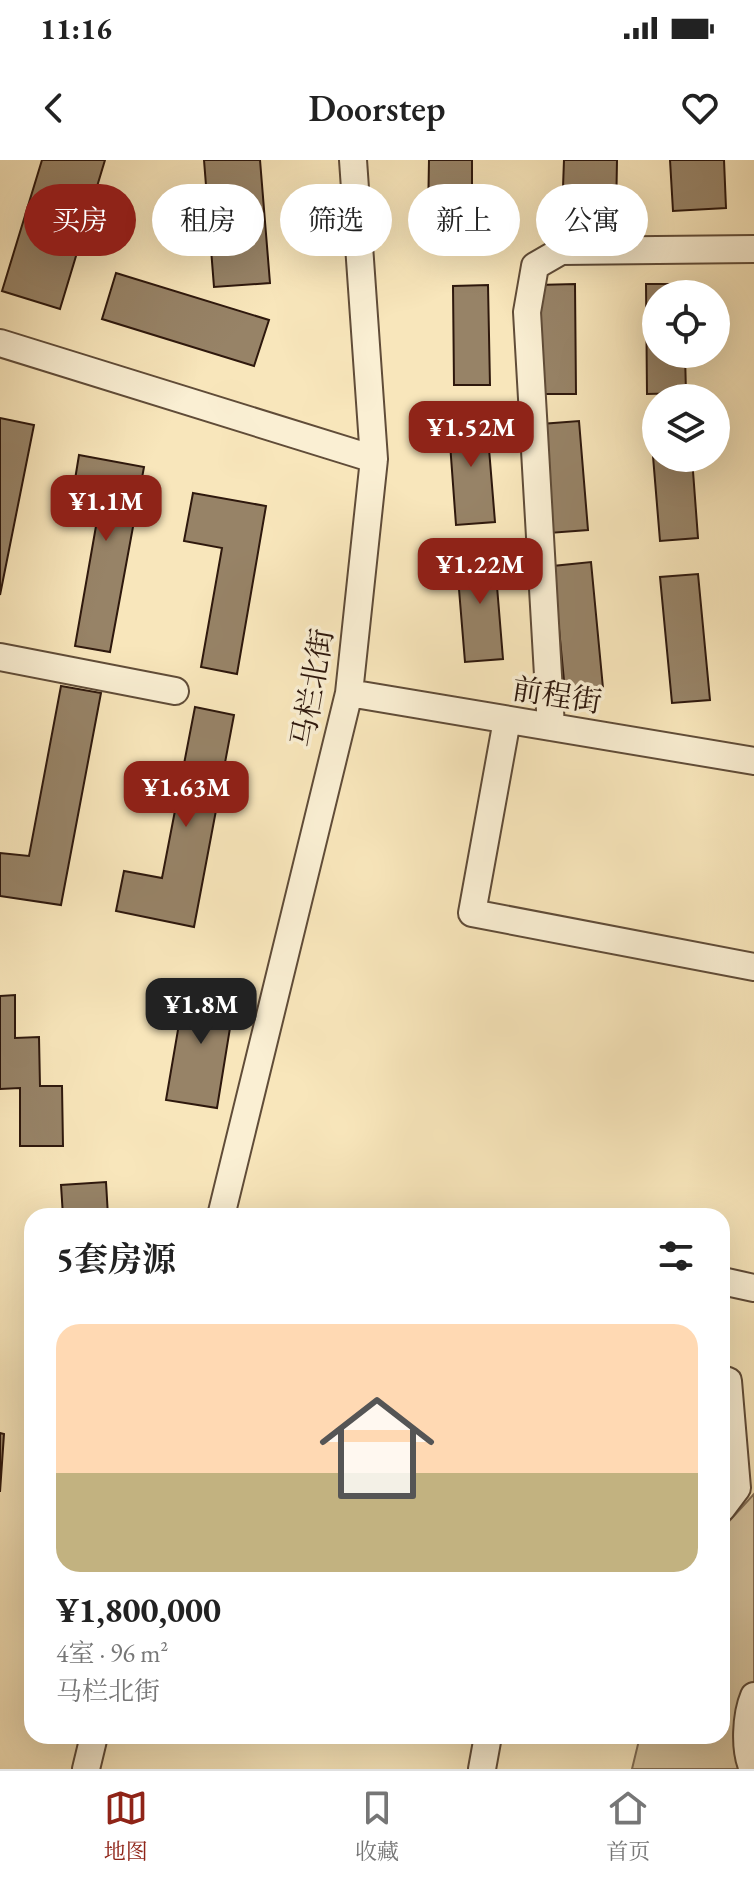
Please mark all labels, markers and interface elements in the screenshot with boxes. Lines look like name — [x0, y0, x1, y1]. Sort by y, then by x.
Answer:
text: 11:16 — [40, 9, 112, 48]
text: Doorstep — [309, 85, 445, 132]
icon: back — [32, 86, 76, 130]
icon: heart — [678, 86, 722, 130]
chip: 买房 — [24, 184, 136, 256]
chip: 租房 — [152, 184, 264, 256]
chip: 筛选 — [280, 184, 392, 256]
chip: 新上 — [408, 184, 520, 256]
chip: 公寓 — [536, 184, 648, 256]
map controls — [642, 280, 730, 472]
button: locate — [642, 280, 730, 368]
button: layers — [642, 384, 730, 472]
pin: ¥1.52M — [406, 401, 536, 469]
text: ¥1.52M — [427, 410, 515, 444]
pin: ¥1.1M — [50, 475, 162, 543]
text: ¥1.1M — [69, 484, 143, 518]
pin: ¥1.22M — [415, 538, 545, 606]
text: ¥1.22M — [436, 547, 524, 581]
street label: 马栏北街 — [282, 626, 342, 750]
street label: 前程街 — [510, 669, 604, 721]
pin: ¥1.63M — [121, 761, 251, 829]
text: ¥1.63M — [142, 770, 230, 804]
pin: ¥1.8M — [145, 978, 257, 1046]
text: ¥1.8M — [164, 987, 238, 1021]
icon: filters — [654, 1234, 698, 1278]
text: 5套房源 — [56, 1237, 176, 1281]
icon: home — [305, 1376, 449, 1520]
text: ¥1,800,000 — [56, 1588, 221, 1632]
text: 4室 · 96 m² — [56, 1636, 168, 1670]
text: 马栏北街 — [56, 1674, 160, 1708]
tab: 地图 — [104, 1786, 148, 1866]
tab: 收藏 — [355, 1786, 399, 1866]
tab: 首页 — [606, 1786, 650, 1866]

